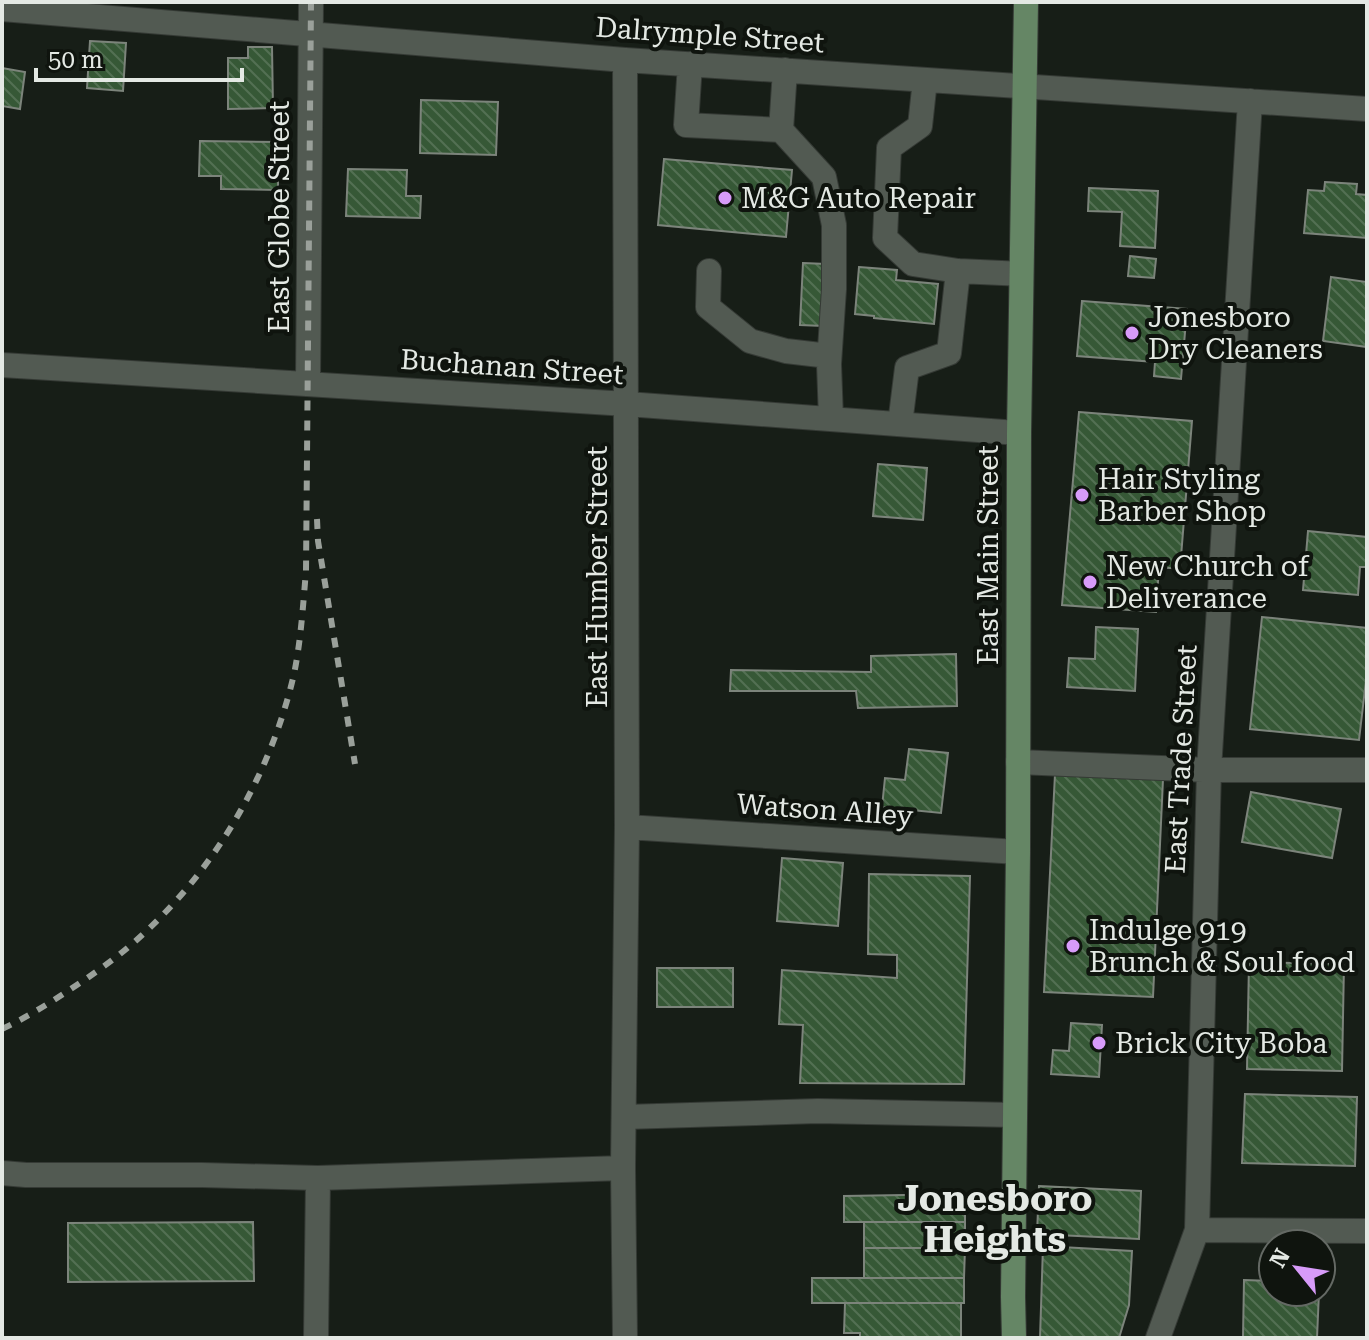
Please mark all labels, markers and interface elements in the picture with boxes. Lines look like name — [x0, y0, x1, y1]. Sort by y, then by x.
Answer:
street label: Dalrymple Street — [594, 11, 826, 59]
scale bar — [36, 32, 242, 82]
text: 50 m — [48, 46, 103, 74]
street label: East Globe Street — [263, 101, 296, 333]
place label: M&G Auto Repair — [741, 182, 976, 215]
marker: M&G Auto Repair — [716, 189, 734, 207]
place label: Jonesboro Dry Cleaners — [1148, 301, 1323, 366]
marker: Jonesboro Dry Cleaners — [1123, 324, 1141, 342]
street label: Buchanan Street — [399, 343, 625, 391]
street label: East Main Street — [972, 445, 1005, 665]
street label: East Humber Street — [581, 446, 614, 708]
place label: Hair Styling Barber Shop — [1098, 463, 1266, 528]
marker: Hair Styling Barber Shop — [1073, 486, 1091, 504]
place label: New Church of Deliverance — [1106, 550, 1310, 615]
marker: New Church of Deliverance — [1081, 573, 1099, 591]
street label: East Trade Street — [1159, 644, 1203, 874]
street label: Watson Alley — [736, 787, 915, 833]
place label: Indulge 919 Brunch & Soul food — [1089, 914, 1355, 979]
marker: Indulge 919 Brunch & Soul food — [1064, 937, 1082, 955]
place label: Brick City Boba — [1115, 1027, 1327, 1060]
marker: Brick City Boba — [1090, 1034, 1108, 1052]
district label: Jonesboro Heights — [897, 1178, 1093, 1261]
north arrow — [1257, 1228, 1337, 1308]
text: N — [1265, 1245, 1295, 1272]

